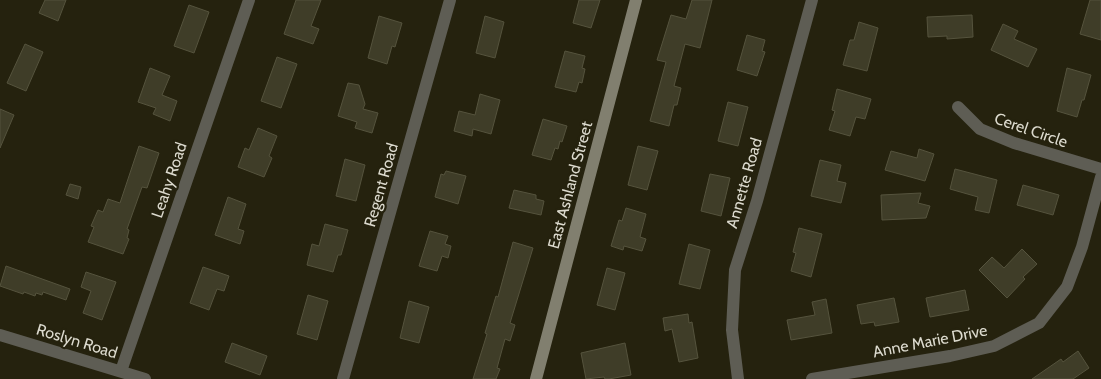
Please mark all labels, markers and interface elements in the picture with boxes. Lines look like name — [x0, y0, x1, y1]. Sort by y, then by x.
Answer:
street label: Cerel Circle — [992, 109, 1070, 151]
street label: East Ashland Street — [544, 119, 596, 251]
street label: Annette Road — [722, 136, 766, 230]
street label: Leahy Road — [147, 140, 191, 220]
street label: Regent Road — [360, 141, 402, 229]
street label: Roslyn Road — [34, 320, 120, 362]
street label: Anne Marie Drive — [871, 321, 989, 361]

